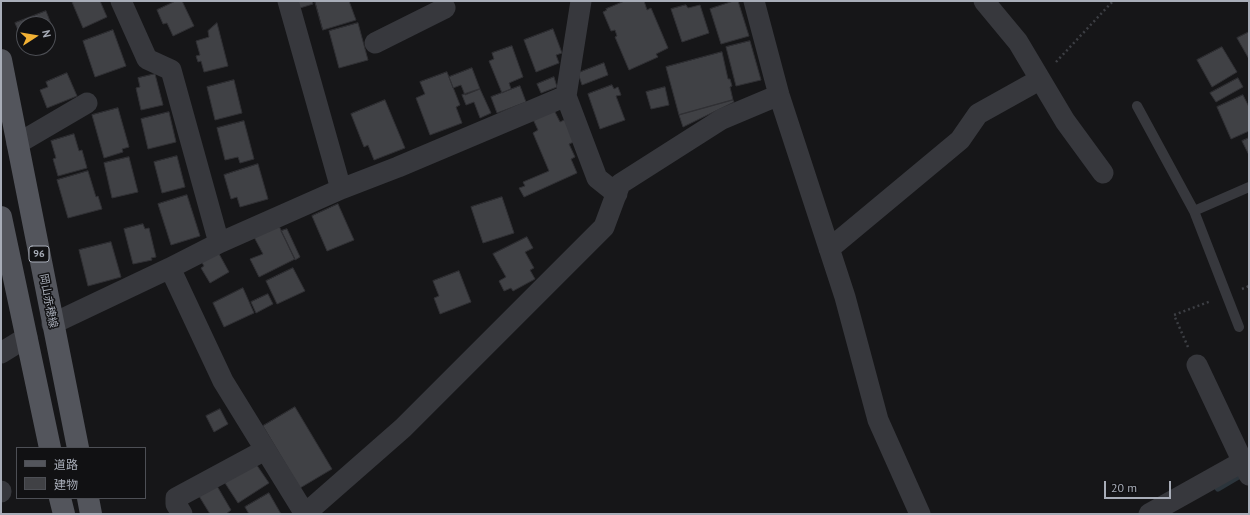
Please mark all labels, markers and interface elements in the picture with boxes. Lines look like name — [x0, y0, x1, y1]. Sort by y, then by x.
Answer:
north arrow — [16, 16, 56, 56]
text: N — [39, 29, 54, 39]
road number: 96 — [29, 246, 49, 262]
street label: 岡山赤穂線 — [36, 273, 60, 329]
legend — [16, 447, 146, 499]
text: 道路 — [54, 457, 78, 472]
scale bar — [1106, 473, 1173, 499]
text: 建物 — [54, 477, 78, 492]
text: 20 m — [1111, 480, 1137, 495]

